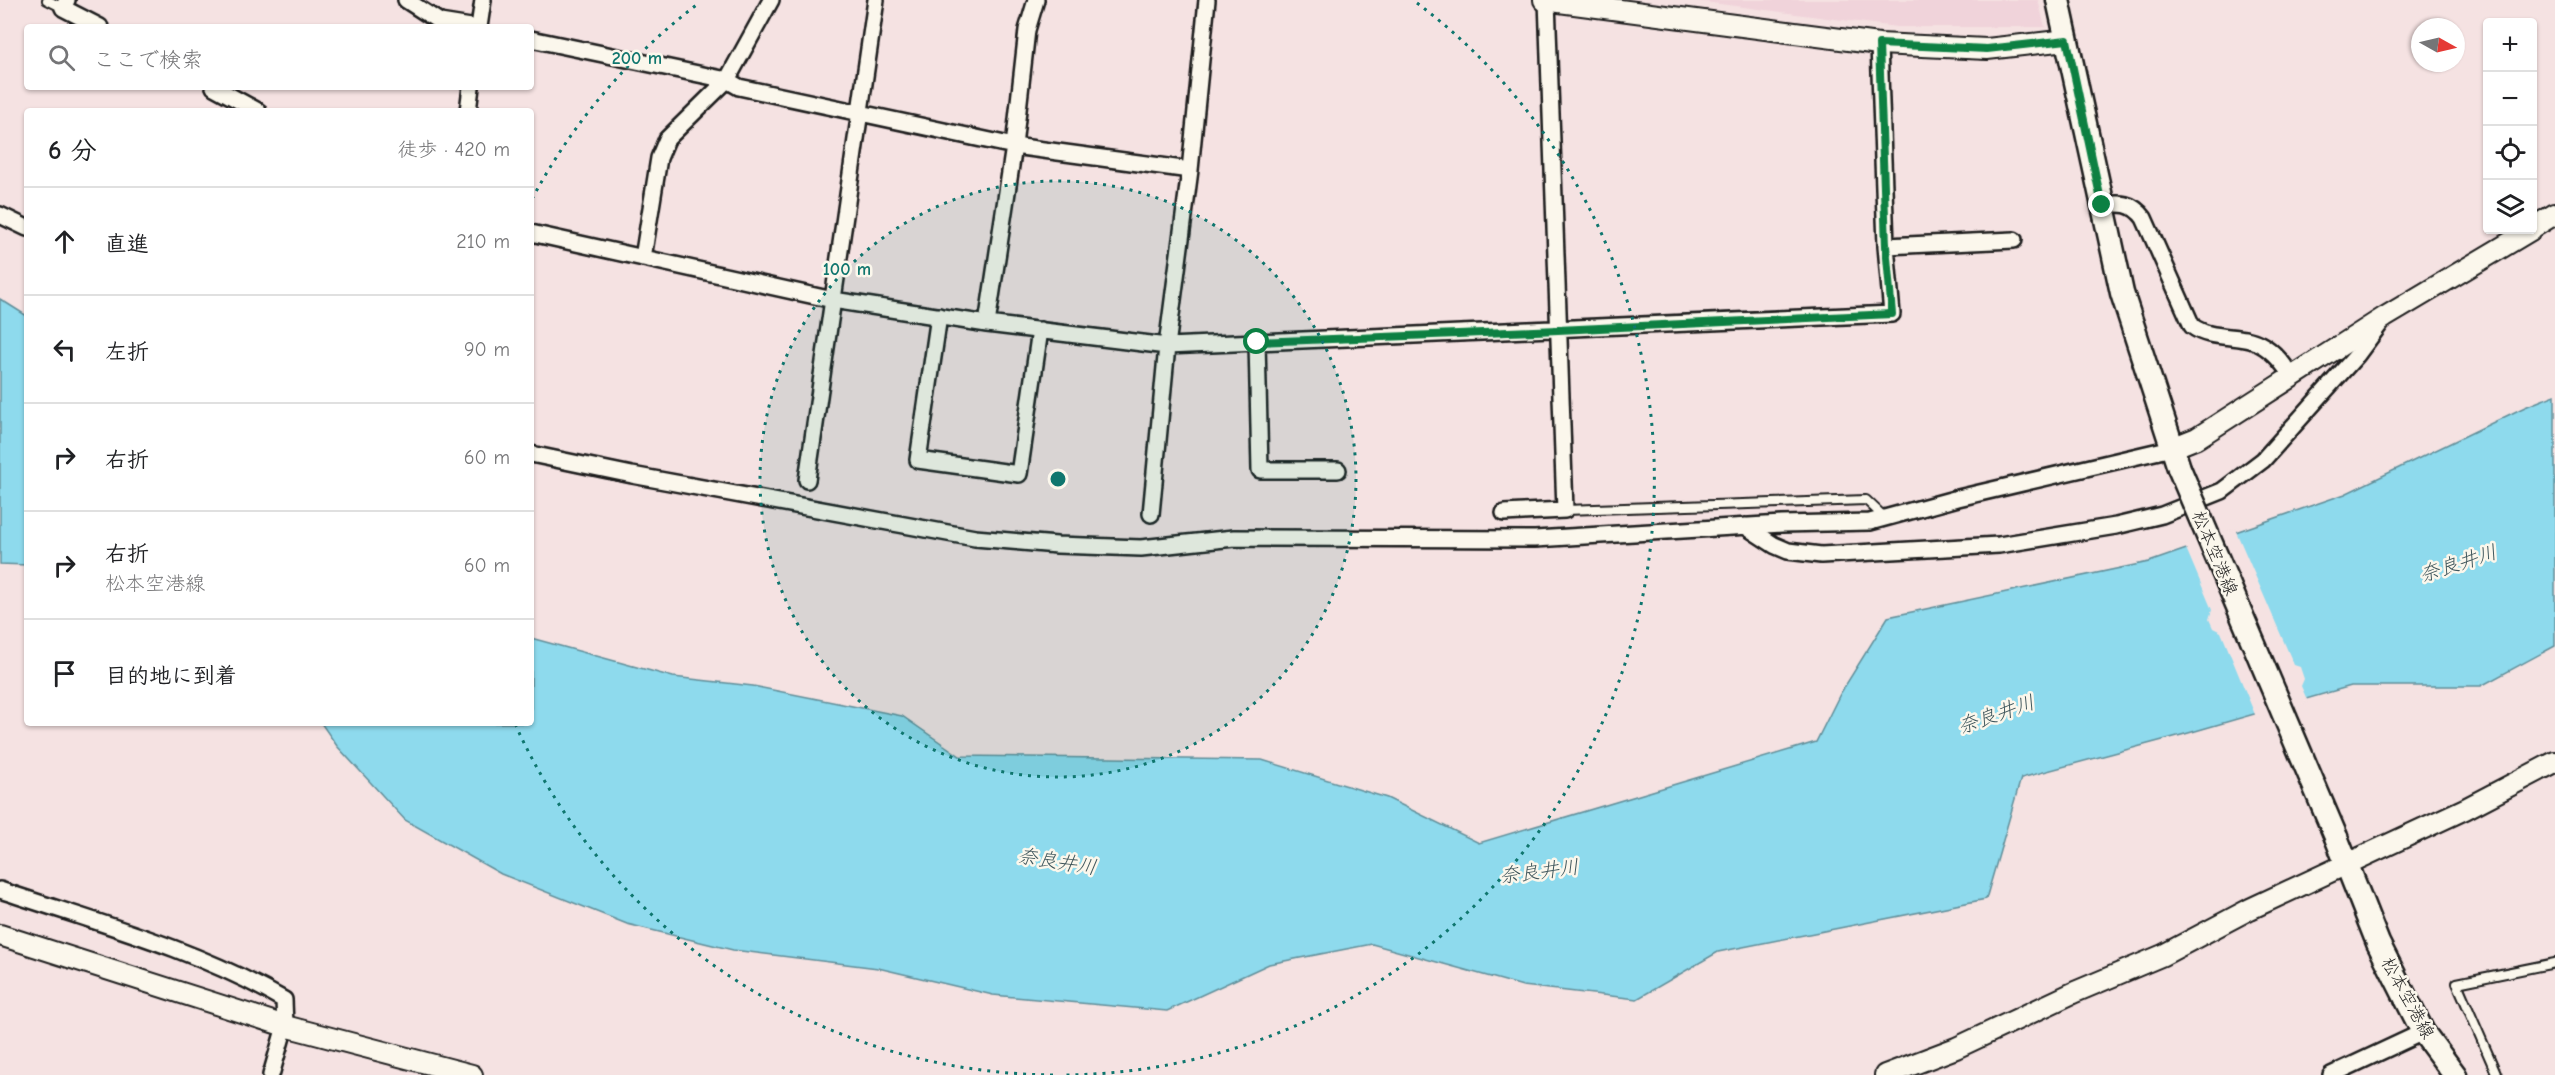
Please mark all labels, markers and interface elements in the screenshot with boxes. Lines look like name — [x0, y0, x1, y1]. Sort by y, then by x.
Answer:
north arrow — [2411, 18, 2465, 72]
map controls — [2483, 18, 2537, 234]
button: + — [2483, 18, 2537, 72]
search box — [24, 24, 534, 90]
icon: search — [45, 41, 78, 74]
text: ここで検索 — [93, 47, 203, 73]
text: 200 m — [612, 48, 662, 69]
button: − — [2483, 72, 2537, 126]
button: locate — [2483, 126, 2537, 180]
text: 6 分 — [48, 136, 97, 166]
text: 徒歩 · 420 m — [398, 138, 510, 161]
button: layers — [2483, 180, 2537, 234]
route end — [2088, 191, 2114, 217]
icon: ahead — [48, 225, 81, 258]
text: 210 m — [456, 230, 510, 253]
text: 直進 — [105, 231, 149, 257]
text: 100 m — [823, 259, 871, 280]
route start — [1243, 328, 1269, 354]
icon: left — [48, 333, 81, 366]
text: 90 m — [464, 338, 510, 361]
text: 左折 — [105, 339, 149, 365]
icon: right — [48, 441, 81, 474]
text: 60 m — [464, 446, 510, 469]
text: 右折 — [105, 447, 149, 473]
centre of rings — [1048, 469, 1068, 489]
street label: 松本空港線 — [2187, 508, 2242, 599]
water label: 奈良井川 — [2417, 540, 2500, 587]
text: 右折 — [105, 541, 149, 567]
icon: right — [48, 549, 81, 582]
text: 60 m — [464, 554, 510, 577]
text: 松本空港線 — [105, 572, 205, 595]
icon: arrive — [48, 657, 81, 690]
text: 目的地に到着 — [105, 663, 237, 689]
water label: 奈良井川 — [1955, 691, 2038, 738]
water label: 奈良井川 — [1016, 844, 1098, 879]
water label: 奈良井川 — [1498, 855, 1580, 888]
street label: 松本空港線 — [2377, 954, 2439, 1043]

